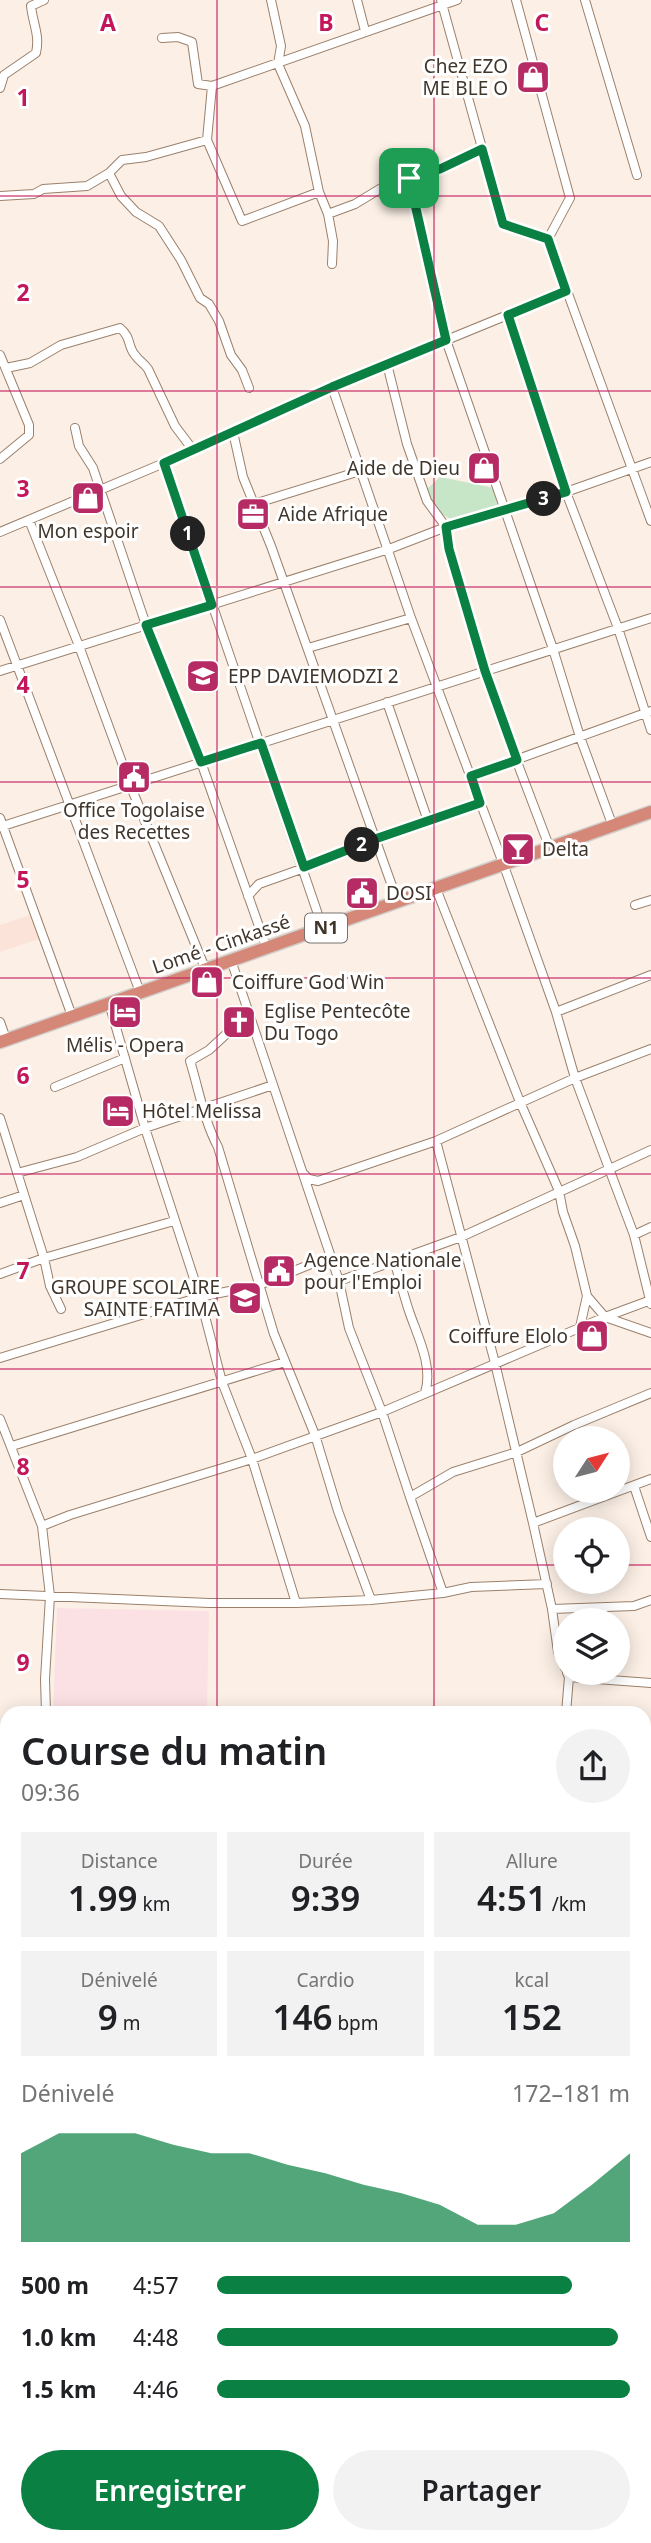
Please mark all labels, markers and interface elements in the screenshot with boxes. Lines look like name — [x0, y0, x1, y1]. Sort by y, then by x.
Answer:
text: A — [100, 6, 116, 38]
text: B — [318, 6, 334, 38]
text: C — [535, 6, 550, 38]
place label: Chez EZO ME BLE O — [423, 53, 508, 101]
shop icon: Chez EZO ME BLE O — [514, 58, 552, 96]
text: 1 — [16, 81, 30, 113]
pin — [379, 148, 439, 208]
icon: arrive — [390, 159, 428, 197]
text: 2 — [16, 276, 30, 308]
shop icon: Aide de Dieu — [465, 449, 503, 487]
place label: Aide de Dieu — [347, 455, 460, 481]
text: 3 — [16, 472, 30, 504]
shop icon: Mon espoir — [69, 479, 107, 517]
pin: 3 — [526, 482, 562, 516]
text: 3 — [538, 485, 549, 511]
office icon: Aide Afrique — [234, 495, 272, 533]
place label: Aide Afrique — [278, 501, 388, 527]
pin: 1 — [170, 516, 206, 552]
place label: Mon espoir — [37, 518, 139, 544]
text: 1 — [182, 520, 193, 546]
school or university icon: EPP DAVIEMODZI 2 — [184, 657, 222, 695]
place label: EPP DAVIEMODZI 2 — [228, 663, 399, 689]
text: 4 — [16, 668, 30, 700]
public building icon: Office Togolaise des Recettes — [115, 758, 153, 796]
place label: Office Togolaise des Recettes — [63, 797, 205, 845]
pin: 2 — [344, 828, 380, 862]
bar icon: Delta — [499, 830, 537, 868]
text: 2 — [356, 831, 367, 857]
place label: Delta — [542, 836, 589, 862]
text: 5 — [16, 863, 30, 895]
public building icon: DOSI — [343, 874, 381, 912]
place label: DOSI — [386, 880, 432, 906]
street label: Lomé - Cinkassé — [149, 908, 293, 980]
road number: N1 — [305, 914, 347, 943]
shop icon: Coiffure God Win — [188, 963, 226, 1001]
place label: Coiffure God Win — [232, 969, 385, 995]
hotel icon: Mélis - Opera — [106, 993, 144, 1031]
place label: Eglise Pentecôte Du Togo — [264, 998, 411, 1046]
church icon: Eglise Pentecôte Du Togo — [220, 1003, 258, 1041]
place label: Mélis - Opera — [66, 1032, 184, 1058]
text: 6 — [16, 1059, 30, 1091]
hotel icon: Hôtel Melissa — [99, 1092, 137, 1130]
place label: Hôtel Melissa — [142, 1098, 262, 1124]
place label: Agence Nationale pour l'Emploi — [304, 1247, 461, 1295]
public building icon: Agence Nationale pour l'Emploi — [260, 1252, 298, 1290]
text: 7 — [16, 1254, 30, 1286]
place label: GROUPE SCOLAIRE SAINTE FATIMA — [51, 1274, 221, 1322]
school or university icon: GROUPE SCOLAIRE SAINTE FATIMA — [226, 1279, 264, 1317]
shop icon: Coiffure Elolo — [573, 1317, 611, 1355]
place label: Coiffure Elolo — [448, 1323, 568, 1349]
north arrow — [553, 1426, 630, 1503]
map controls — [553, 1426, 630, 1685]
text: 8 — [16, 1450, 30, 1482]
button: locate — [553, 1517, 630, 1594]
button: layers — [553, 1608, 630, 1685]
text: 9 — [16, 1646, 30, 1678]
text: Course du matin — [21, 1724, 327, 1776]
button: share — [556, 1729, 630, 1803]
text: 09:36 — [21, 1776, 80, 1808]
text: Distance — [81, 1848, 158, 1874]
text: Durée — [298, 1848, 353, 1874]
text: Allure — [506, 1848, 558, 1874]
text: 1.99 — [68, 1874, 138, 1921]
text: 9:39 — [291, 1874, 360, 1921]
text: 4:51 — [477, 1874, 547, 1921]
text: km — [138, 1891, 170, 1917]
text: /km — [547, 1891, 587, 1917]
text: Dénivelé — [81, 1967, 158, 1993]
text: Cardio — [296, 1967, 355, 1993]
text: kcal — [514, 1967, 549, 1993]
text: 9 — [98, 1993, 118, 2040]
text: 146 — [272, 1993, 332, 2040]
text: 152 — [502, 1993, 562, 2040]
text: m — [118, 2010, 141, 2036]
text: bpm — [332, 2010, 379, 2036]
text: Dénivelé — [21, 2077, 114, 2109]
text: 172–181 m — [512, 2077, 630, 2109]
text: 500 m — [21, 2269, 89, 2301]
text: 4:57 — [133, 2269, 179, 2301]
text: 1.0 km — [21, 2321, 96, 2353]
text: 4:48 — [133, 2321, 179, 2353]
text: 1.5 km — [21, 2373, 96, 2405]
text: 4:46 — [133, 2373, 179, 2405]
button: Enregistrer — [21, 2450, 319, 2530]
button: Partager — [333, 2450, 630, 2530]

